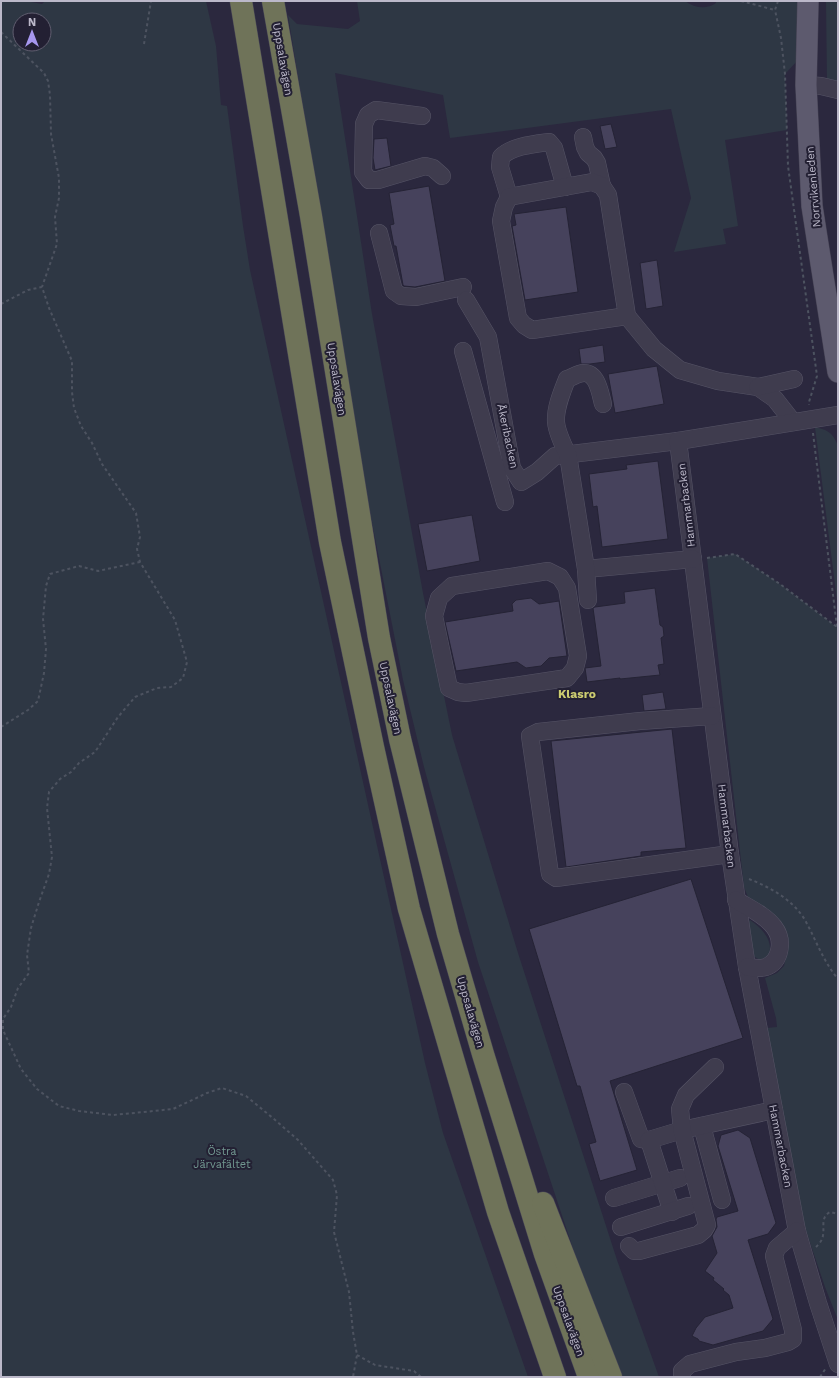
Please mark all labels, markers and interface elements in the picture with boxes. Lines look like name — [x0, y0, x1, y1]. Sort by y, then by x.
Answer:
north arrow — [12, 12, 52, 52]
text: N — [28, 16, 36, 29]
street label: Uppsalavägen — [270, 22, 295, 97]
street label: Norrvikenleden — [803, 146, 824, 228]
street label: Uppsalavägen — [324, 342, 349, 417]
street label: Åkeribacken — [494, 403, 521, 470]
street label: Hammarbacken — [675, 462, 698, 548]
street label: Uppsalavägen — [376, 661, 405, 736]
district label: Klasro — [558, 687, 596, 701]
street label: Hammarbacken — [715, 783, 738, 869]
street label: Uppsalavägen — [454, 975, 487, 1049]
street label: Hammarbacken — [766, 1103, 795, 1189]
park label: Östra Järvafältet — [193, 1144, 251, 1171]
street label: Uppsalavägen — [550, 1284, 587, 1358]

